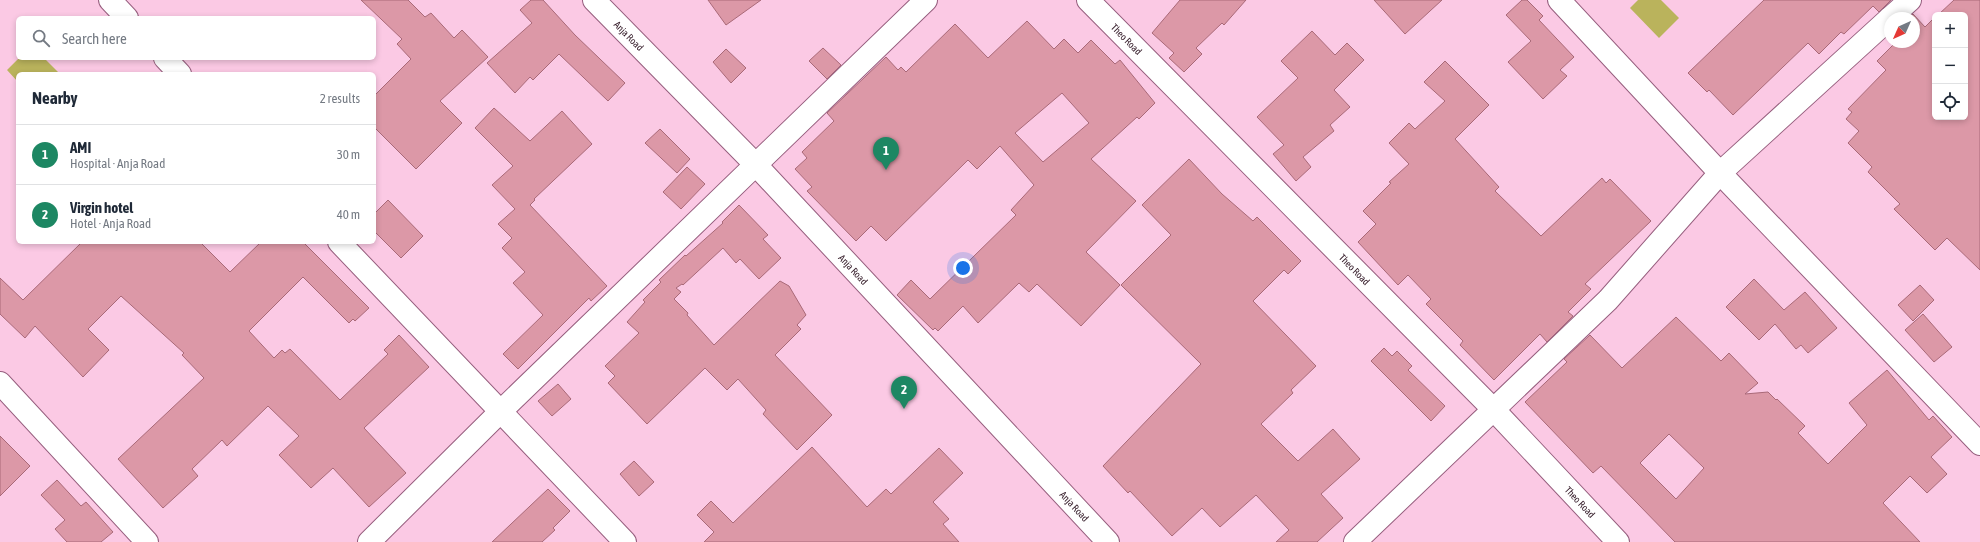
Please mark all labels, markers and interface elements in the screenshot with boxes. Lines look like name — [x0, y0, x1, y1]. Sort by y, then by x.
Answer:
north arrow — [1884, 12, 1920, 48]
map controls — [1932, 12, 1968, 120]
button: + — [1932, 12, 1968, 48]
search box — [16, 16, 376, 60]
street label: Anja Road — [612, 19, 646, 53]
street label: Theo Road — [1109, 21, 1144, 57]
icon: search — [30, 27, 52, 49]
text: Search here — [62, 30, 127, 47]
button: − — [1932, 48, 1968, 84]
button: locate — [1932, 84, 1968, 120]
text: Nearby — [32, 88, 78, 108]
text: 2 results — [320, 91, 360, 106]
pin: 1 — [873, 137, 899, 170]
text: AMI — [70, 139, 91, 156]
text: 1 — [42, 147, 48, 162]
text: 30 m — [337, 147, 360, 162]
text: Hospital · Anja Road — [70, 156, 165, 171]
text: Virgin hotel — [70, 199, 133, 216]
text: 2 — [42, 207, 48, 222]
text: 40 m — [337, 207, 360, 222]
text: Hotel · Anja Road — [70, 216, 151, 231]
street label: Anja Road — [837, 252, 870, 287]
street label: Theo Road — [1337, 252, 1372, 287]
your location — [953, 258, 973, 278]
pin: 2 — [891, 376, 917, 409]
street label: Theo Road — [1563, 484, 1598, 520]
street label: Anja Road — [1058, 489, 1091, 524]

